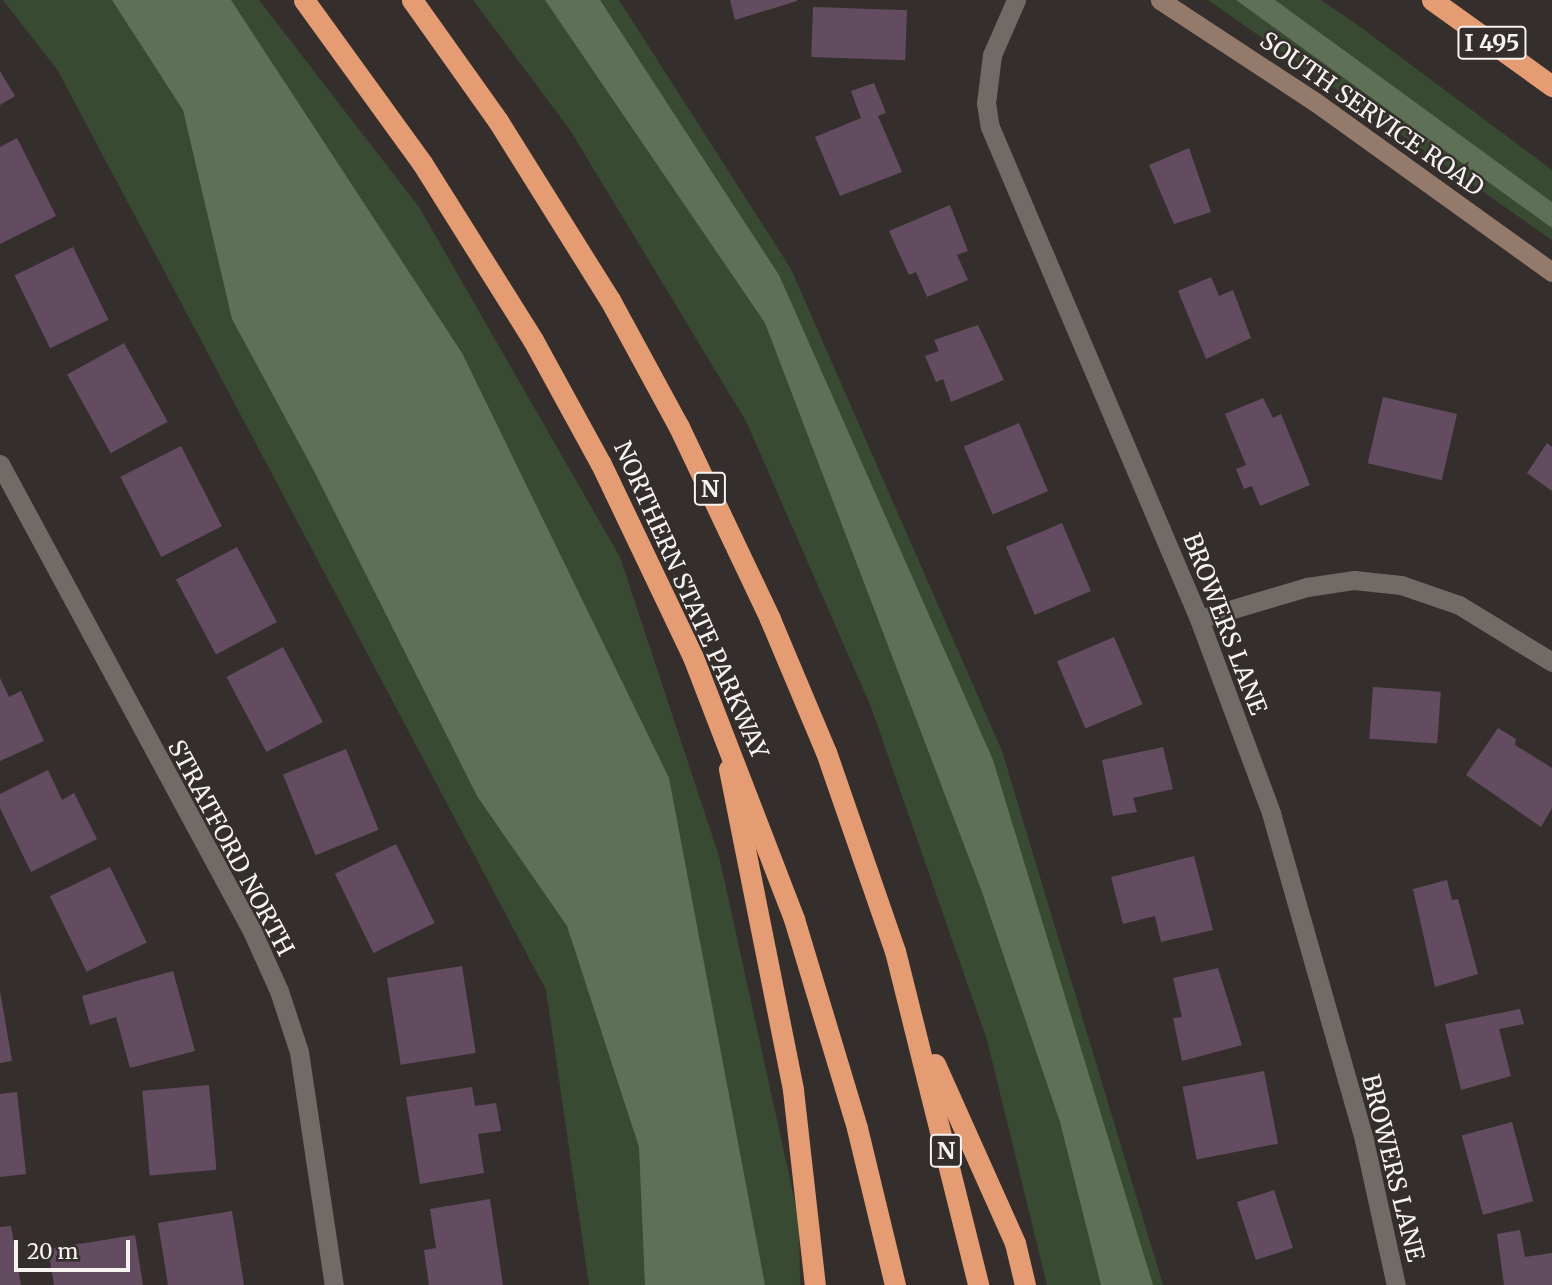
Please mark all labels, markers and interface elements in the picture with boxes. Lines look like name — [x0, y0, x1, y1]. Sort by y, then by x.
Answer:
road number: I 495 — [1457, 24, 1527, 62]
street label: SOUTH SERVICE ROAD — [1255, 26, 1489, 202]
street label: NORTHERN STATE PARKWAY — [608, 437, 774, 763]
road number: N — [692, 470, 728, 509]
street label: BROWERS LANE — [1177, 529, 1273, 719]
street label: STRATFORD NORTH — [162, 735, 300, 961]
street label: BROWERS LANE — [1356, 1071, 1430, 1265]
road number: N — [928, 1132, 964, 1170]
scale bar — [18, 1226, 133, 1270]
text: 20 m — [27, 1238, 78, 1265]

